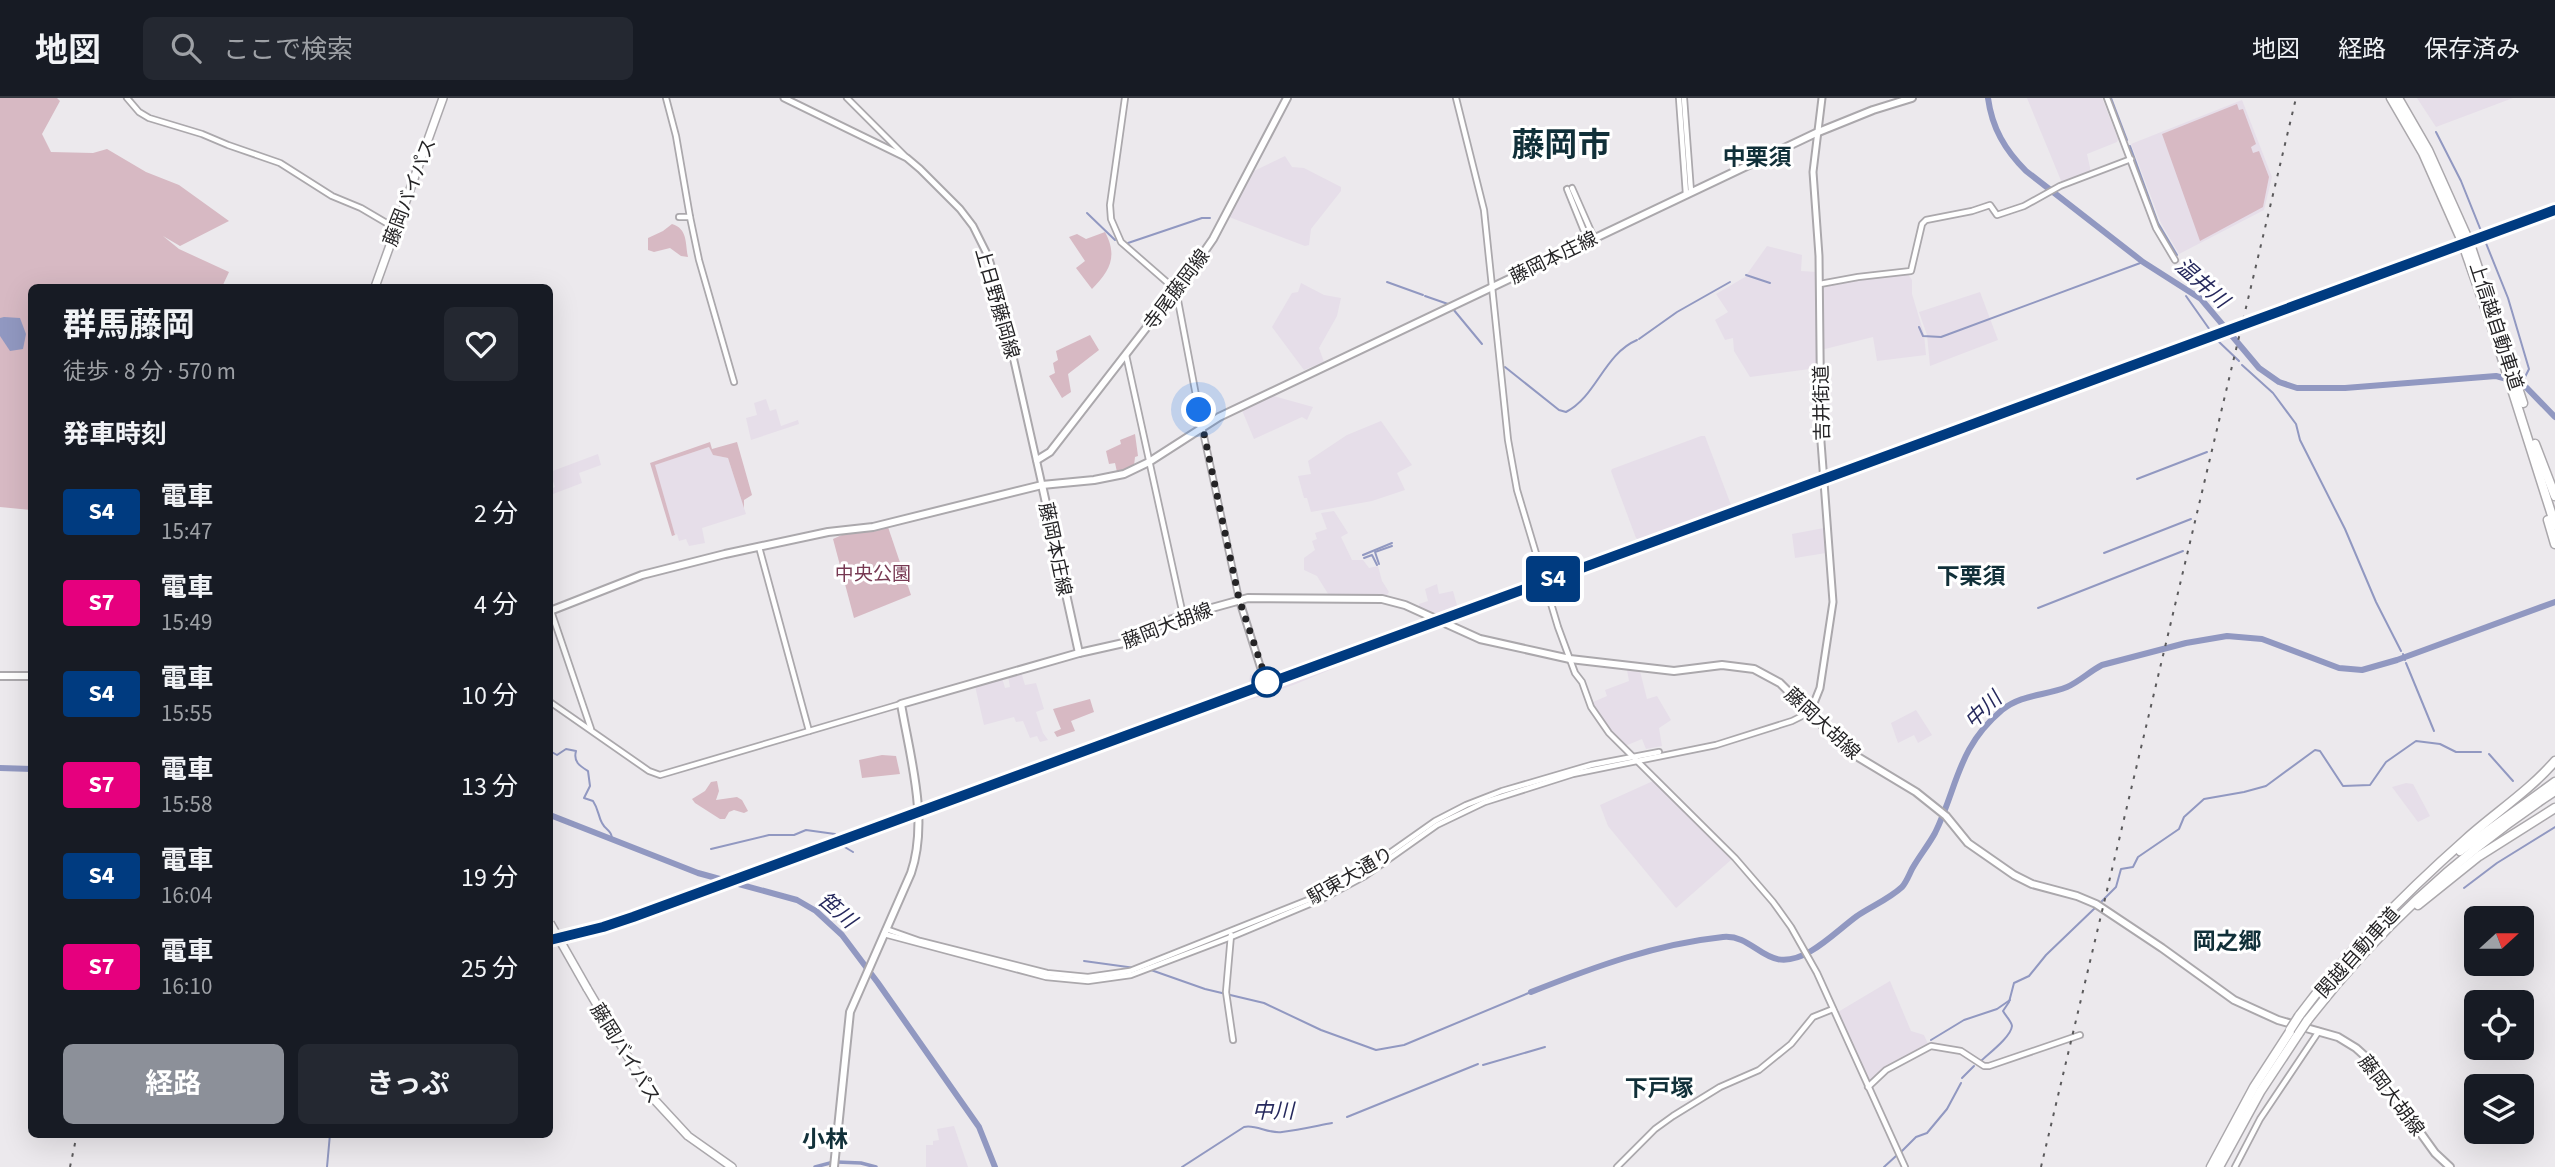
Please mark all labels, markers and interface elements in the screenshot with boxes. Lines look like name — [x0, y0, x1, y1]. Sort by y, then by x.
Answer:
search box — [143, 17, 633, 80]
text: 地図 — [35, 27, 101, 74]
icon: search — [167, 29, 205, 67]
text: ここで検索 — [223, 31, 353, 68]
text: 地図 — [2252, 32, 2300, 67]
text: 経路 — [2338, 32, 2386, 67]
text: 保存済み — [2424, 32, 2520, 67]
district label: 藤岡市 — [1512, 122, 1611, 169]
street label: 藤岡バイパス — [377, 135, 443, 250]
district label: 中栗須 — [1723, 141, 1792, 174]
street label: 藤岡本庄線 — [1505, 225, 1602, 291]
street label: 寺尾藤岡線 — [1138, 244, 1217, 336]
street label: 上日野藤岡線 — [968, 245, 1025, 362]
water label: 温井川 — [2168, 251, 2237, 316]
street label: 上信越自動車道 — [2462, 259, 2529, 394]
text: 群馬藤岡 — [63, 302, 195, 349]
button: heart — [444, 307, 518, 381]
text: 徒歩 · 8 分 · 570 m — [63, 355, 236, 388]
street label: 吉井街道 — [1808, 365, 1837, 441]
your location — [1181, 392, 1216, 427]
text: 発車時刻 — [63, 416, 167, 453]
text: 電車 — [161, 478, 213, 515]
text: S4 — [88, 494, 115, 529]
text: 2 分 — [474, 495, 518, 532]
street label: 藤岡本庄線 — [1031, 500, 1078, 599]
text: 15:47 — [161, 515, 212, 548]
line badge: S4 — [1522, 556, 1584, 602]
district label: 下栗須 — [1937, 560, 2006, 593]
park label: 中央公園 — [835, 561, 911, 588]
text: S4 — [1540, 561, 1566, 596]
text: 電車 — [161, 569, 213, 606]
text: S7 — [88, 585, 115, 620]
text: 4 分 — [474, 586, 518, 623]
street label: 藤岡大胡線 — [1118, 597, 1217, 656]
text: 15:49 — [161, 606, 212, 639]
text: 電車 — [161, 660, 213, 697]
unlabelled marker — [1252, 667, 1282, 697]
text: S4 — [88, 676, 115, 711]
text: 10 分 — [461, 677, 518, 714]
street label: 藤岡大胡線 — [1778, 682, 1866, 766]
water label: 中川 — [1957, 683, 2010, 735]
text: 15:55 — [161, 697, 212, 730]
text: 電車 — [161, 751, 213, 788]
text: S7 — [88, 767, 115, 802]
text: 13 分 — [461, 768, 518, 805]
text: 15:58 — [161, 788, 212, 821]
street label: 駅東大通り — [1303, 841, 1399, 912]
text: 電車 — [161, 842, 213, 879]
text: S4 — [88, 858, 115, 893]
text: 19 分 — [461, 859, 518, 896]
text: 16:04 — [161, 879, 212, 912]
water label: 笹川 — [811, 885, 864, 936]
street label: 関越自動車道 — [2310, 902, 2406, 1004]
north arrow — [2464, 906, 2534, 976]
map controls — [2464, 906, 2534, 1144]
district label: 岡之郷 — [2193, 925, 2262, 958]
text: 電車 — [161, 933, 213, 970]
text: S7 — [88, 949, 115, 984]
text: 25 分 — [461, 950, 518, 987]
text: 16:10 — [161, 970, 212, 1003]
button: locate — [2464, 990, 2534, 1060]
street label: 藤岡バイパス — [583, 998, 666, 1109]
button: 経路 — [63, 1044, 284, 1124]
button: きっぷ — [298, 1044, 518, 1124]
street label: 藤岡大胡線 — [2351, 1050, 2430, 1142]
district label: 下戸塚 — [1625, 1072, 1694, 1105]
button: layers — [2464, 1074, 2534, 1144]
water label: 中川 — [1252, 1096, 1296, 1126]
district label: 小林 — [802, 1123, 848, 1156]

